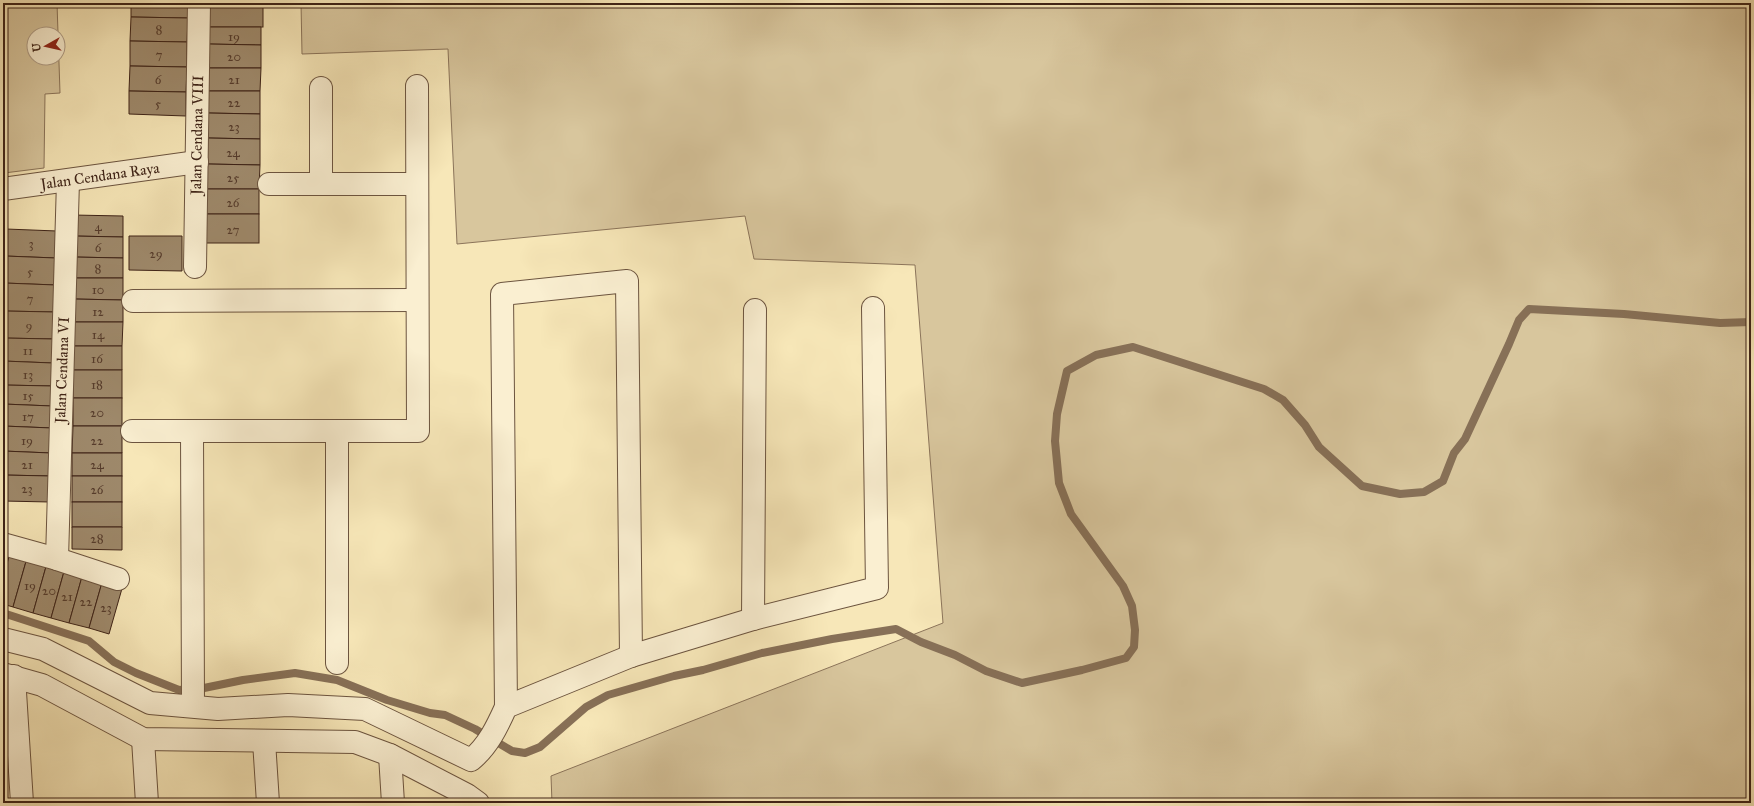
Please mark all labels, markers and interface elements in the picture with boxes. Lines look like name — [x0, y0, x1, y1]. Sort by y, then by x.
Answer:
house number: 8 — [156, 22, 163, 38]
north arrow — [26, 26, 66, 66]
house number: 19 — [228, 29, 240, 45]
text: U — [30, 42, 44, 53]
house number: 7 — [156, 47, 163, 63]
house number: 20 — [227, 49, 241, 65]
house number: 6 — [155, 72, 162, 88]
house number: 21 — [228, 72, 240, 88]
street label: Jalan Cendana VIII — [187, 75, 208, 197]
house number: 22 — [228, 95, 241, 111]
house number: 5 — [155, 96, 161, 112]
house number: 23 — [228, 119, 240, 135]
house number: 24 — [226, 145, 241, 161]
street label: Jalan Cendana Raya — [37, 159, 161, 195]
house number: 25 — [227, 170, 239, 186]
house number: 26 — [226, 195, 240, 211]
house number: 4 — [94, 219, 102, 235]
house number: 27 — [227, 222, 240, 238]
house number: 3 — [28, 236, 34, 252]
house number: 6 — [95, 240, 102, 256]
house number: 29 — [149, 246, 163, 262]
house number: 8 — [95, 261, 102, 277]
house number: 5 — [27, 264, 33, 280]
house number: 10 — [92, 282, 104, 298]
house number: 7 — [27, 291, 34, 307]
house number: 12 — [92, 304, 104, 320]
street label: Jalan Cendana VI — [51, 316, 74, 426]
house number: 9 — [26, 318, 33, 334]
house number: 14 — [92, 327, 105, 343]
house number: 11 — [23, 343, 33, 359]
house number: 16 — [91, 351, 103, 367]
house number: 13 — [23, 367, 33, 383]
house number: 18 — [91, 377, 103, 393]
house number: 15 — [22, 388, 34, 404]
house number: 20 — [90, 405, 104, 421]
house number: 17 — [22, 409, 34, 425]
house number: 19 — [21, 433, 33, 449]
house number: 22 — [91, 433, 104, 449]
house number: 21 — [21, 457, 33, 473]
house number: 24 — [90, 457, 105, 473]
house number: 23 — [21, 481, 33, 497]
house number: 26 — [90, 482, 104, 498]
house number: 28 — [90, 531, 104, 547]
house number: 19 — [24, 578, 36, 594]
house number: 20 — [42, 583, 56, 599]
house number: 21 — [61, 589, 73, 605]
house number: 22 — [80, 594, 93, 610]
house number: 23 — [100, 600, 112, 616]

